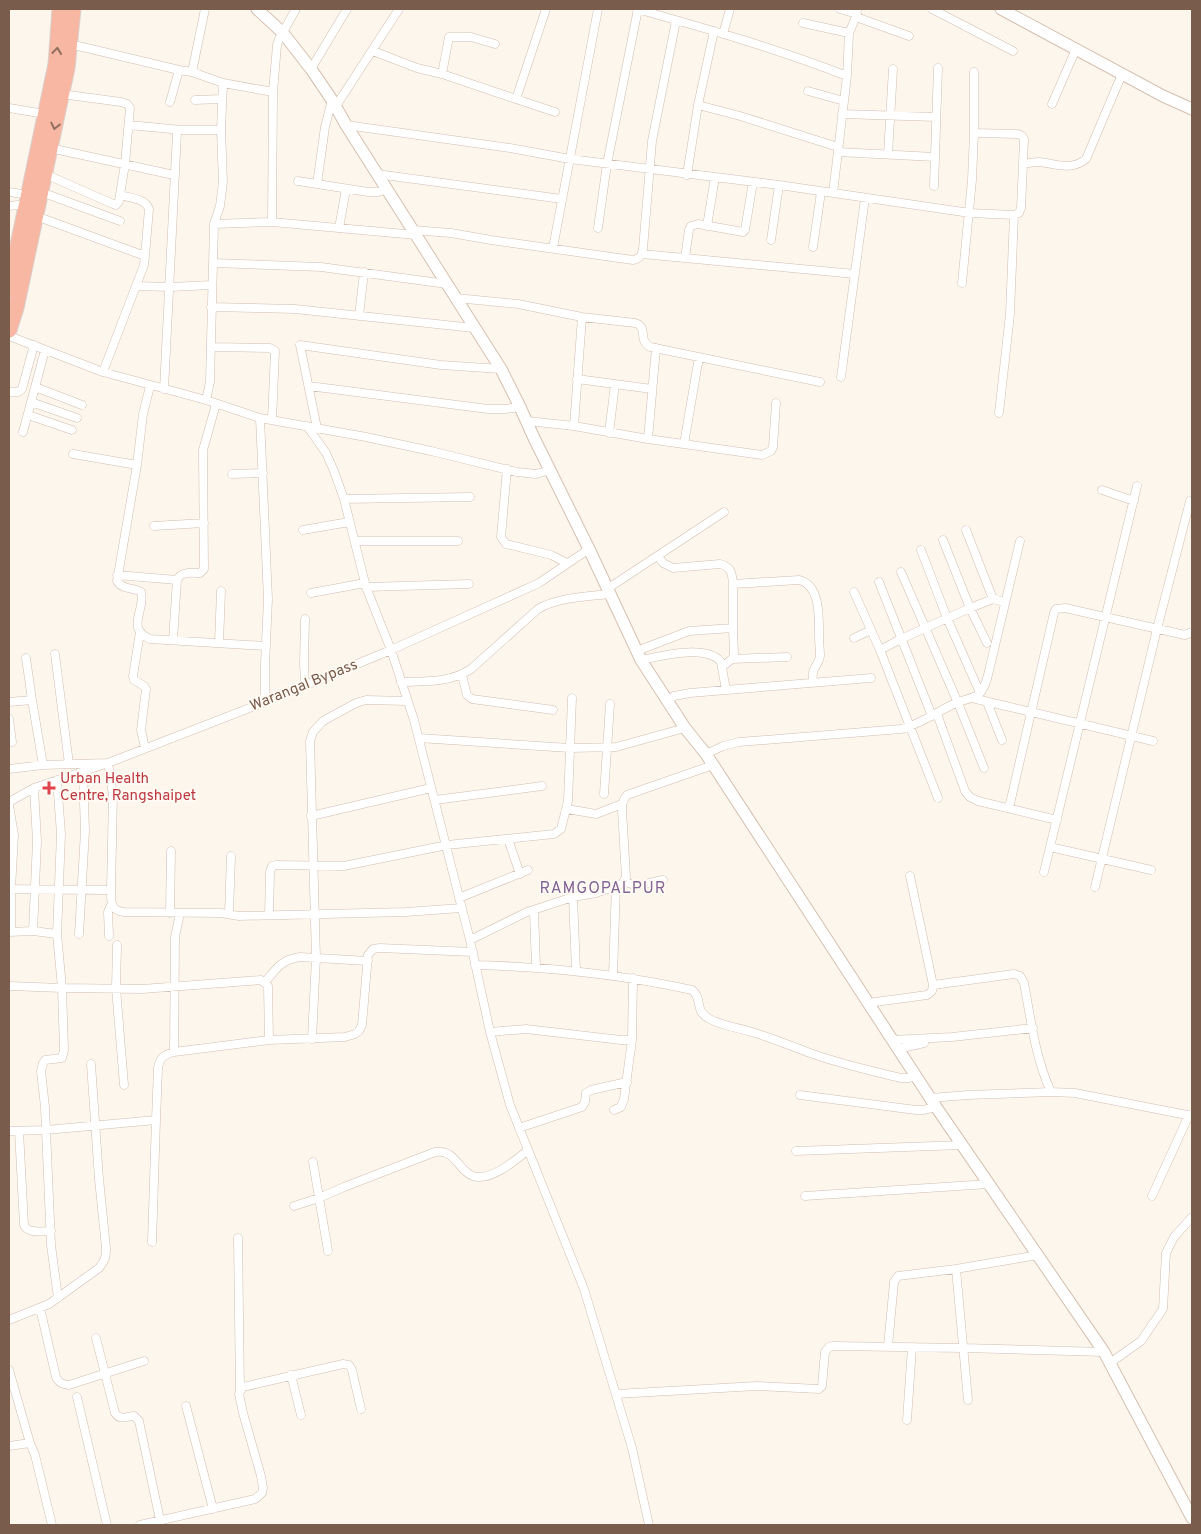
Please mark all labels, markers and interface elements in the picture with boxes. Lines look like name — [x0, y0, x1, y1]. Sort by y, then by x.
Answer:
one-way arrow — [51, 47, 62, 55]
one-way arrow — [50, 121, 61, 130]
street label: Warangal Bypass — [247, 656, 361, 716]
place label: Urban Health Centre, Rangshaipet — [60, 770, 196, 806]
marker: Urban Health Centre, Rangshaipet — [42, 781, 56, 795]
district label: RAMGOPALPUR — [540, 879, 666, 899]

